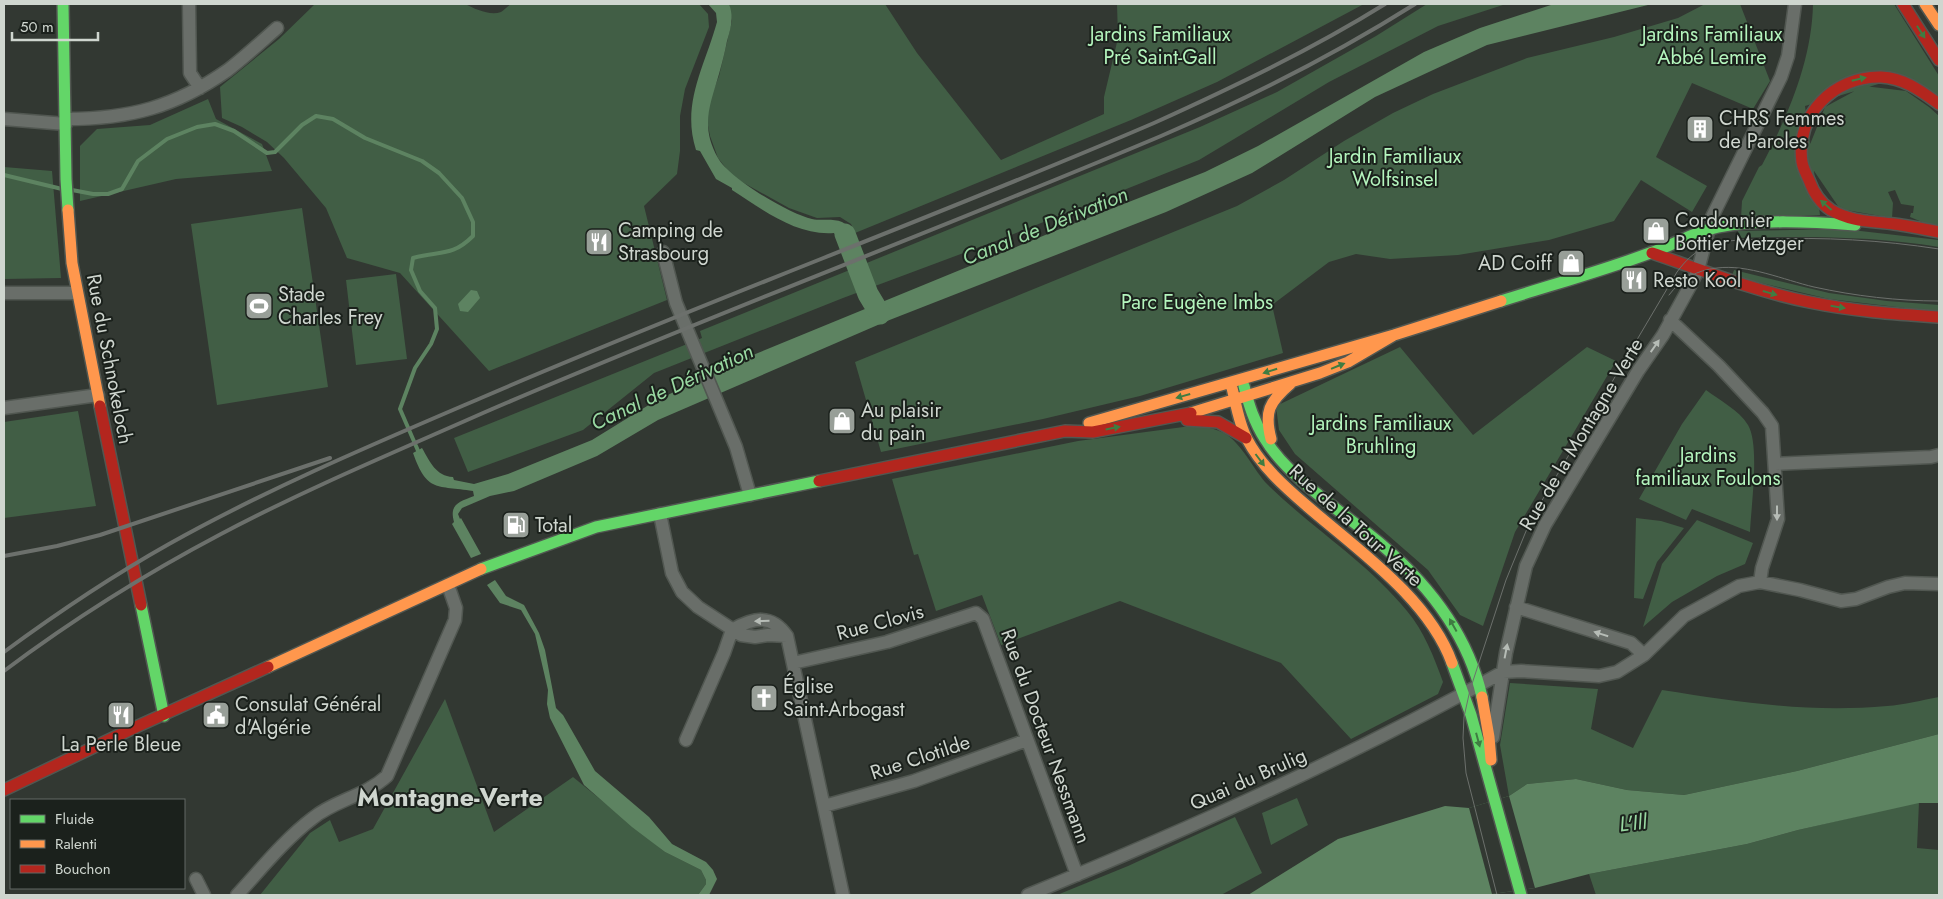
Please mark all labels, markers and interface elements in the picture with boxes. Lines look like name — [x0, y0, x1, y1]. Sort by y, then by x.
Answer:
scale bar — [12, 10, 99, 42]
text: 50 m — [20, 16, 54, 38]
park label: Jardins Familiaux Pré Saint-Gall — [1087, 20, 1231, 72]
park label: Jardins Familiaux Abbé Lemire — [1639, 20, 1783, 72]
one-way arrow — [1917, 25, 1926, 39]
one-way arrow — [1852, 75, 1867, 83]
place label: CHRS Femmes de Paroles — [1719, 104, 1844, 156]
building icon: CHRS Femmes de Paroles — [1685, 114, 1715, 144]
park label: Jardin Familiaux Wolfsinsel — [1326, 142, 1462, 194]
water label: Canal de Dérivation — [958, 179, 1132, 273]
one-way arrow — [1819, 199, 1832, 210]
place label: Cordonnier Bottier Metzger — [1675, 206, 1804, 258]
place label: Camping de Strasbourg — [618, 216, 723, 268]
shop icon: Cordonnier Bottier Metzger — [1641, 216, 1671, 246]
restaurant icon: Camping de Strasbourg — [584, 227, 614, 257]
shop icon: AD Coiff — [1556, 248, 1586, 278]
place label: AD Coiff — [1478, 249, 1553, 278]
restaurant icon: Resto Kool — [1619, 265, 1649, 295]
place label: Resto Kool — [1653, 266, 1741, 295]
street label: Rue du Schnokeloch — [79, 272, 140, 447]
place label: Stade Charles Frey — [278, 280, 383, 332]
park label: Parc Eugène Imbs — [1121, 288, 1273, 317]
one-way arrow — [1763, 289, 1778, 297]
sports icon: Stade Charles Frey — [244, 291, 274, 321]
one-way arrow — [1830, 304, 1846, 312]
street label: Rue de la Montagne Verte — [1512, 332, 1651, 536]
water label: Canal de Dérivation — [586, 336, 758, 438]
one-way arrow — [1650, 340, 1660, 353]
one-way arrow — [1331, 361, 1345, 369]
one-way arrow — [1262, 367, 1277, 375]
one-way arrow — [1175, 392, 1190, 400]
place label: Au plaisir du pain — [861, 396, 941, 448]
shop icon: Au plaisir du pain — [827, 406, 857, 436]
park label: Jardins Familiaux Bruhling — [1308, 409, 1452, 461]
one-way arrow — [1106, 424, 1122, 432]
park label: Jardins familiaux Foulons — [1635, 441, 1781, 493]
one-way arrow — [1255, 453, 1266, 466]
street label: Rue de la Tour Verte — [1282, 457, 1429, 593]
one-way arrow — [1773, 505, 1781, 521]
fuel station icon: Total — [501, 510, 531, 540]
place label: Total — [535, 511, 572, 540]
street label: Rue Clovis — [833, 597, 927, 648]
one-way arrow — [753, 617, 769, 625]
one-way arrow — [1448, 618, 1457, 631]
street label: Rue du Docteur Nessmann — [993, 625, 1098, 848]
one-way arrow — [1593, 629, 1608, 637]
one-way arrow — [1503, 643, 1511, 659]
place label: Église Saint-Arbogast — [783, 672, 905, 724]
church icon: Église Saint-Arbogast — [749, 683, 779, 713]
place label: Consulat Général d'Algérie — [235, 690, 381, 742]
restaurant icon: La Perle Bleue — [106, 700, 136, 730]
public building icon: Consulat Général d'Algérie — [201, 700, 231, 730]
street label: Rue Clotilde — [866, 728, 974, 787]
place label: La Perle Bleue — [61, 730, 181, 759]
one-way arrow — [1474, 732, 1482, 748]
street label: Quai du Brulig — [1185, 741, 1311, 818]
district label: Montagne-Verte — [357, 779, 543, 815]
legend — [10, 799, 185, 889]
water label: L'Ill — [1618, 807, 1650, 839]
text: Fluide — [55, 808, 94, 830]
text: Ralenti — [55, 833, 97, 855]
text: Bouchon — [55, 858, 111, 880]

